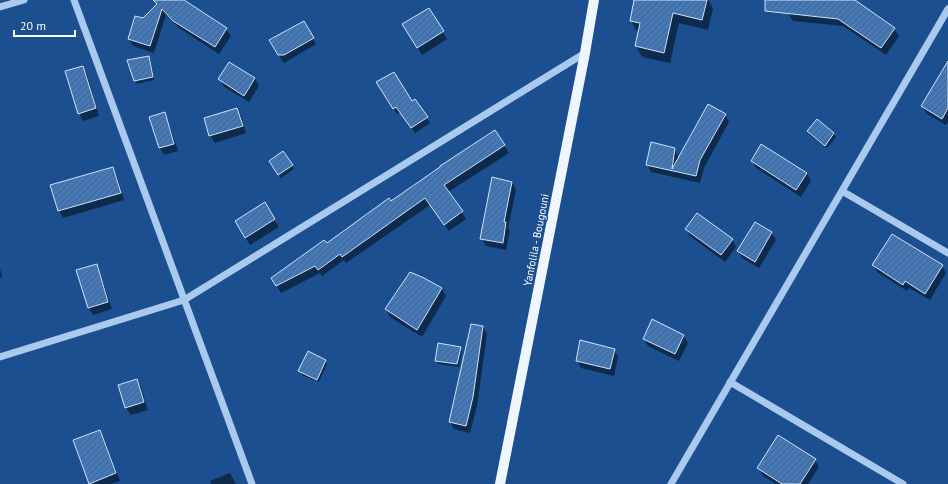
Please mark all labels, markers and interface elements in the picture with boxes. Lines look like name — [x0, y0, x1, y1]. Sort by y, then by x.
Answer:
scale bar — [14, 12, 75, 38]
text: 20 m — [20, 18, 46, 33]
street label: Yanfolila - Bougouni — [520, 193, 552, 287]

